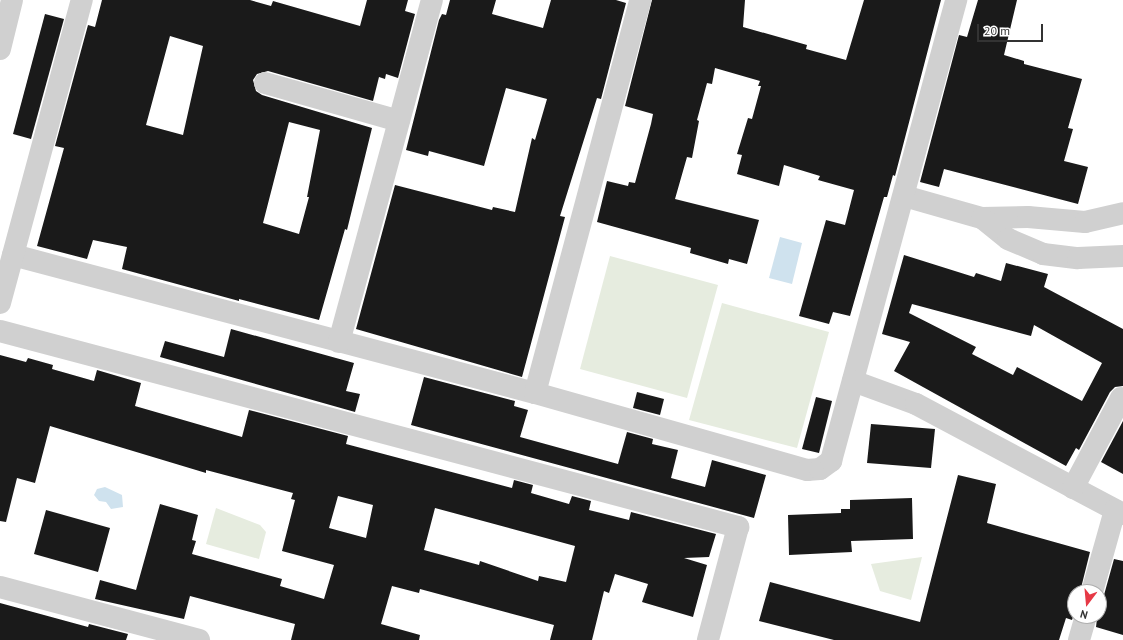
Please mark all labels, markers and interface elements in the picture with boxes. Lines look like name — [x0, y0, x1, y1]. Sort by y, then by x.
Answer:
scale bar — [979, 16, 1045, 42]
text: 20 m — [984, 23, 1010, 38]
north arrow — [1067, 584, 1107, 624]
text: N — [1079, 607, 1089, 622]

